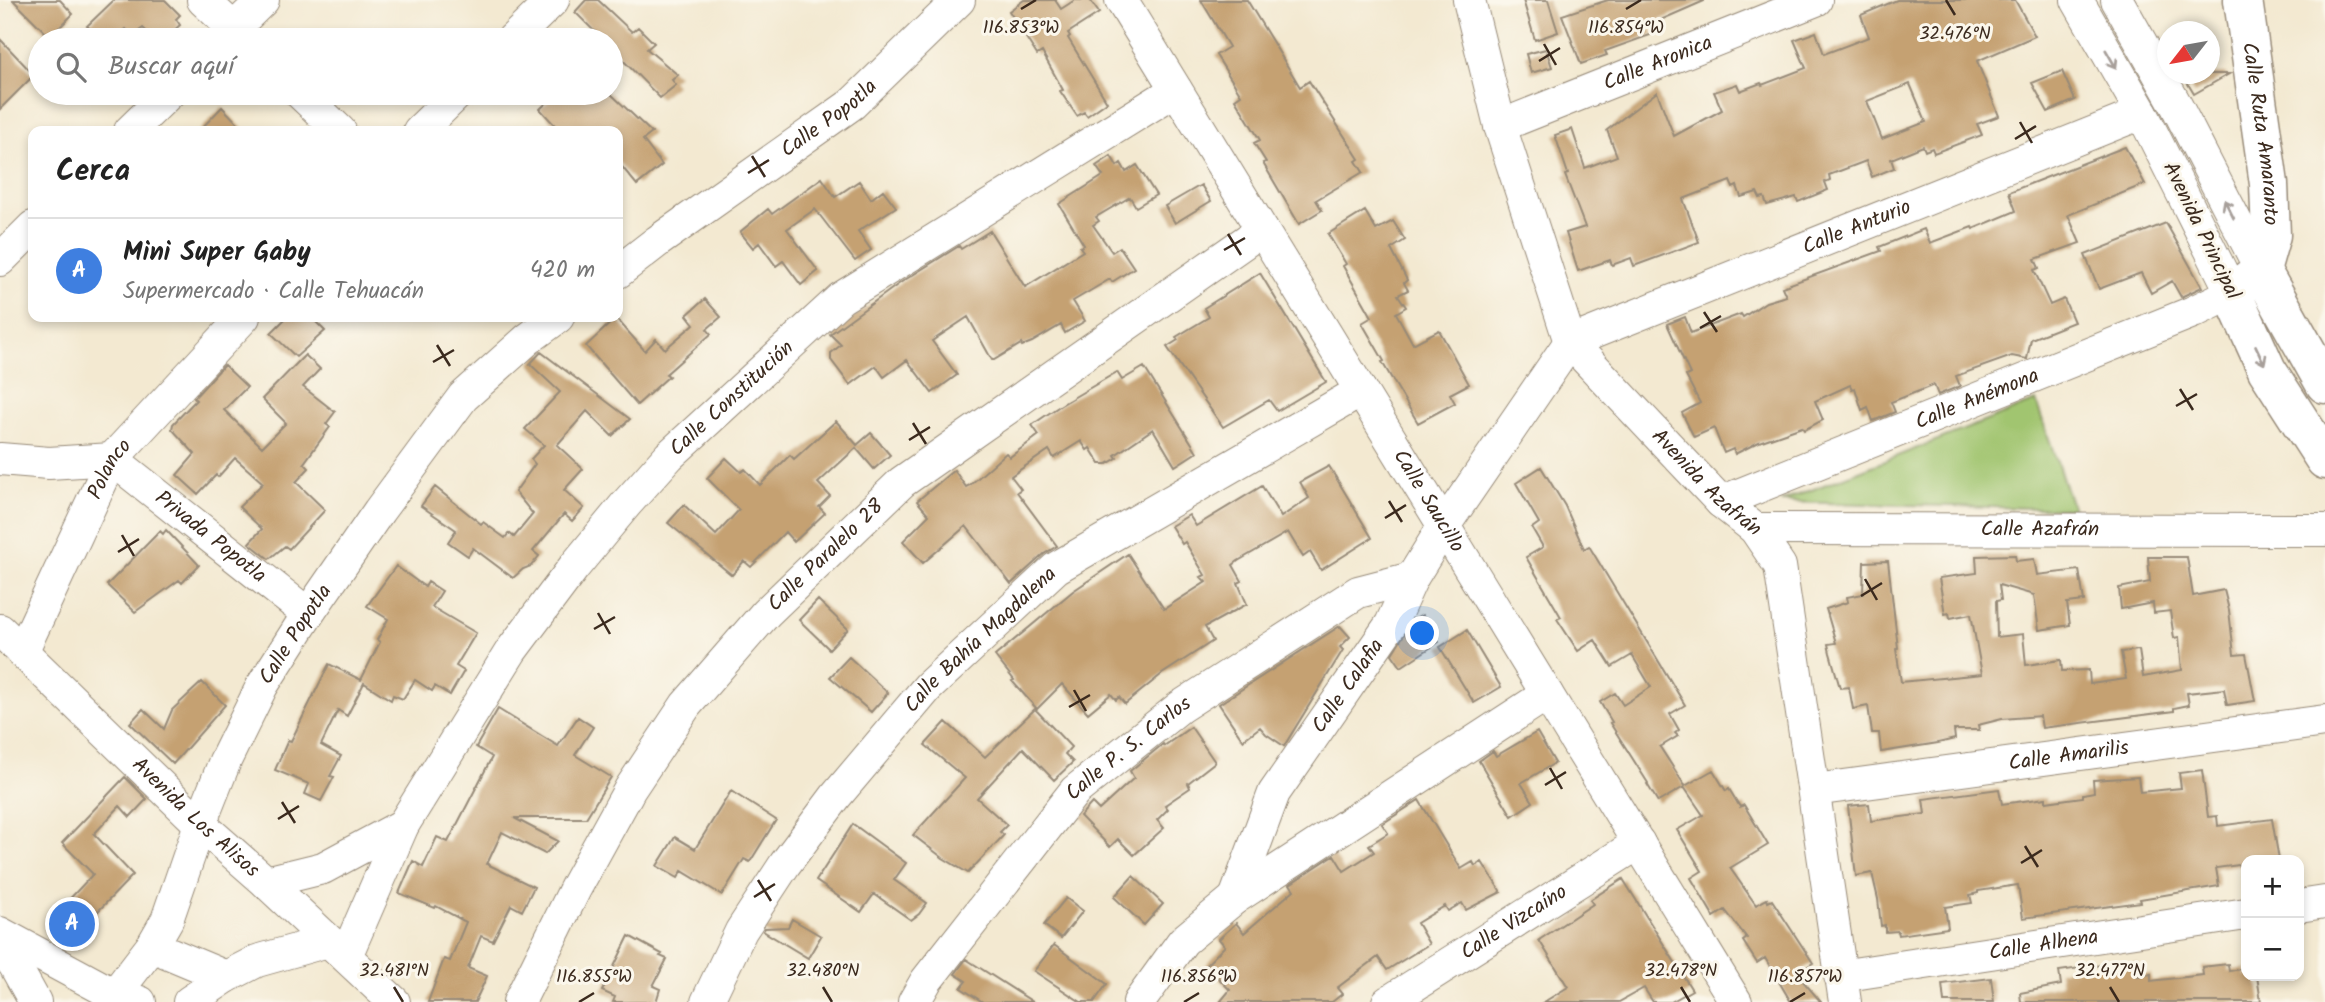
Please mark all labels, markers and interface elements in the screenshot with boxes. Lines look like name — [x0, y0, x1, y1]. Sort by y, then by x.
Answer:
text: 116.853°W — [983, 14, 1059, 43]
text: 116.854°W — [1588, 14, 1664, 43]
text: 32.476°N — [1919, 20, 1991, 49]
north arrow — [2157, 21, 2220, 84]
street label: Calle Aronica — [1598, 26, 1718, 100]
search box — [28, 28, 623, 105]
street label: Calle Ruta Amaranto — [2233, 40, 2287, 226]
text: Buscar aquí — [108, 46, 234, 88]
icon: search — [52, 48, 90, 86]
one-way arrow — [2104, 49, 2118, 69]
street label: Calle Popotla — [774, 71, 885, 166]
text: Cerca — [56, 148, 130, 196]
street label: Avenida Principal — [2153, 156, 2249, 306]
street label: Calle Anturio — [1797, 191, 1916, 264]
one-way arrow — [2222, 199, 2236, 220]
text: Mini Super Gaby — [123, 232, 311, 274]
text: A — [72, 253, 86, 289]
text: 420 m — [530, 253, 595, 289]
text: Supermercado · Calle Tehuacán — [123, 274, 424, 310]
street label: Calle Constitución — [662, 332, 802, 464]
one-way arrow — [2254, 344, 2267, 365]
street label: Calle Anémona — [1910, 359, 2044, 439]
street label: Avenida Azafrán — [1643, 421, 1769, 545]
street label: Polanco — [79, 431, 140, 505]
street label: Calle Saucillo — [1384, 443, 1473, 559]
street label: Privada Popotla — [148, 482, 274, 592]
street label: Calle Paralelo 28 — [760, 491, 892, 620]
street label: Calle Azafrán — [1981, 513, 2099, 546]
street label: Calle Bahía Magdalena — [896, 559, 1064, 721]
street label: Calle Popotla — [250, 577, 340, 691]
your location — [1405, 616, 1439, 650]
street label: Calle Calafia — [1303, 632, 1393, 740]
street label: Calle P. S. Carlos — [1057, 687, 1198, 808]
street label: Calle Amarilis — [2006, 731, 2131, 780]
street label: Avenida Los Alisos — [124, 749, 267, 886]
map controls — [2241, 855, 2304, 981]
button: + — [2241, 855, 2304, 918]
street label: Calle Vizcaíno — [1454, 876, 1574, 969]
pin: A — [49, 898, 95, 950]
button: − — [2241, 918, 2304, 981]
street label: Calle Alhena — [1987, 920, 2101, 970]
text: 32.481°N — [359, 957, 429, 986]
text: 32.480°N — [786, 957, 860, 986]
text: 32.478°N — [1645, 957, 1717, 986]
text: 32.477°N — [2075, 957, 2145, 986]
text: 116.855°W — [556, 963, 632, 992]
text: 116.856°W — [1161, 963, 1237, 992]
text: 116.857°W — [1768, 963, 1842, 992]

